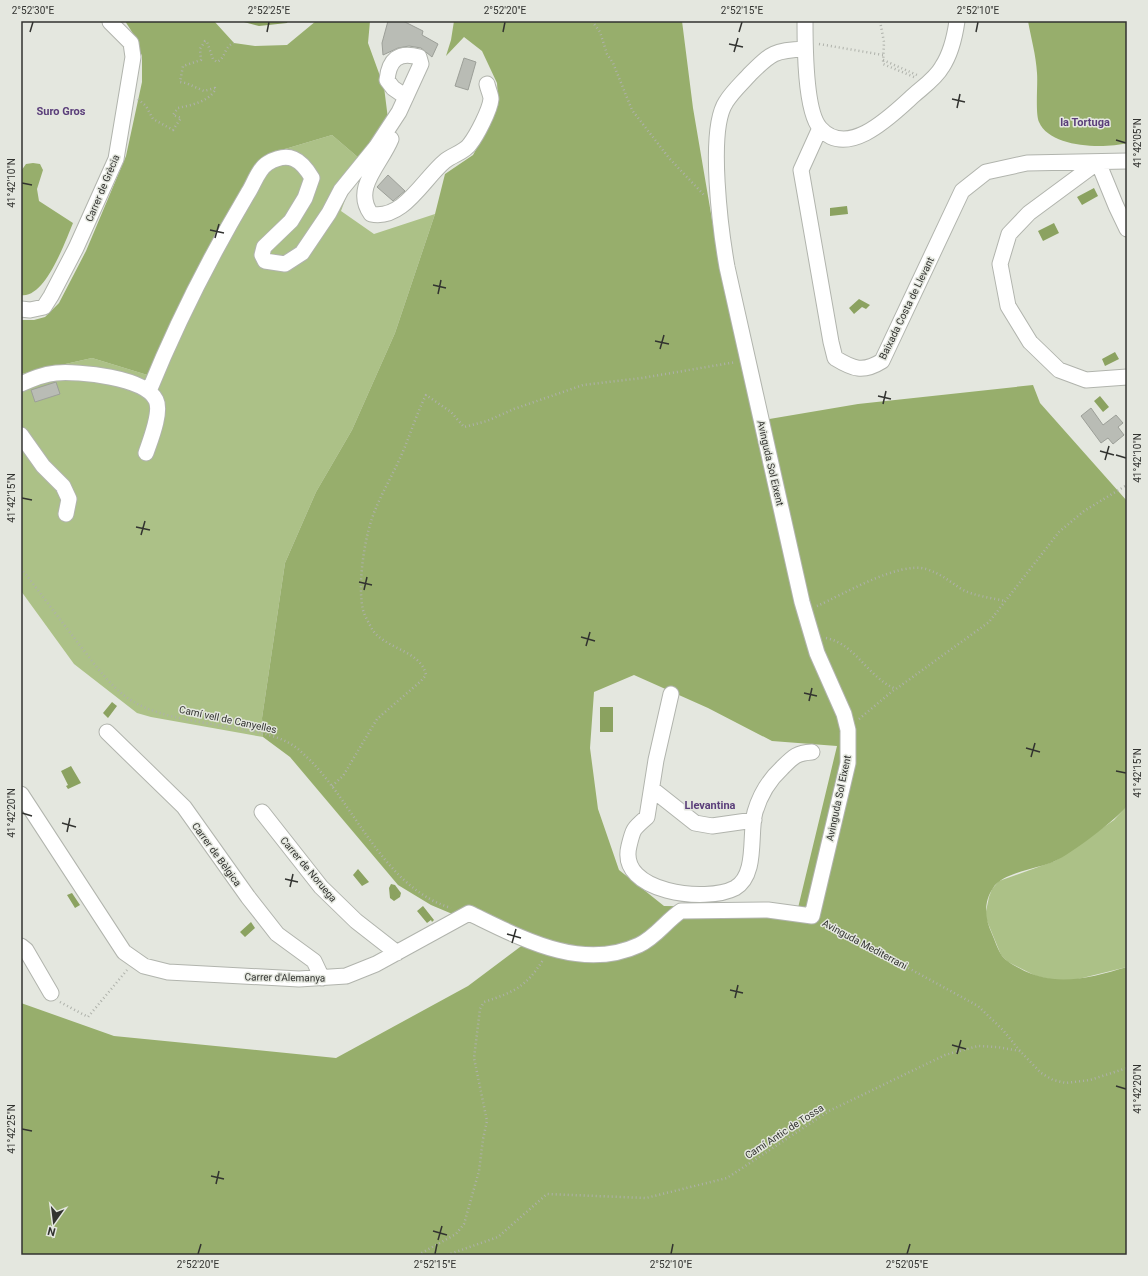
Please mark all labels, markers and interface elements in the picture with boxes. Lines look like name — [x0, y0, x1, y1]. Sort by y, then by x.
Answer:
text: 2°52'30"E — [12, 5, 55, 16]
text: 2°52'25"E — [248, 5, 291, 16]
text: 2°52'20"E — [484, 5, 527, 16]
text: 2°52'15"E — [721, 5, 764, 16]
text: 2°52'10"E — [957, 5, 1000, 16]
district label: Suro Gros — [37, 105, 86, 118]
district label: la Tortuga — [1060, 116, 1110, 129]
text: 41°42'05"N — [1132, 118, 1143, 168]
street label: Carrer de Grècia — [83, 153, 122, 223]
text: 41°42'10"N — [6, 158, 17, 208]
street label: Baixada Costa de Llevant — [877, 255, 936, 361]
street label: Avinguda Sol Eixent — [755, 419, 786, 507]
text: 41°42'10"N — [1132, 433, 1143, 483]
text: 41°42'15"N — [6, 473, 17, 523]
street label: Camí vell de Canyelles — [178, 704, 278, 735]
text: 41°42'15"N — [1132, 748, 1143, 798]
street label: Avinguda Sol Eixent — [824, 754, 853, 842]
text: 41°42'20"N — [6, 788, 17, 838]
district label: Llevantina — [685, 799, 736, 812]
street label: Carrer de Bèlgica — [190, 820, 243, 888]
street label: Carrer de Noruega — [278, 835, 339, 904]
street label: Avinguda Mediterrani — [820, 917, 909, 971]
street label: Carrer d'Alemanya — [245, 971, 325, 984]
text: 41°42'20"N — [1132, 1064, 1143, 1114]
street label: Camí Antic de Tossa — [743, 1102, 826, 1161]
text: 41°42'25"N — [6, 1104, 17, 1154]
north arrow — [34, 1202, 74, 1242]
text: N — [46, 1224, 57, 1238]
text: 2°52'20"E — [177, 1259, 220, 1270]
text: 2°52'15"E — [414, 1259, 457, 1270]
text: 2°52'10"E — [650, 1259, 693, 1270]
text: 2°52'05"E — [886, 1259, 929, 1270]

